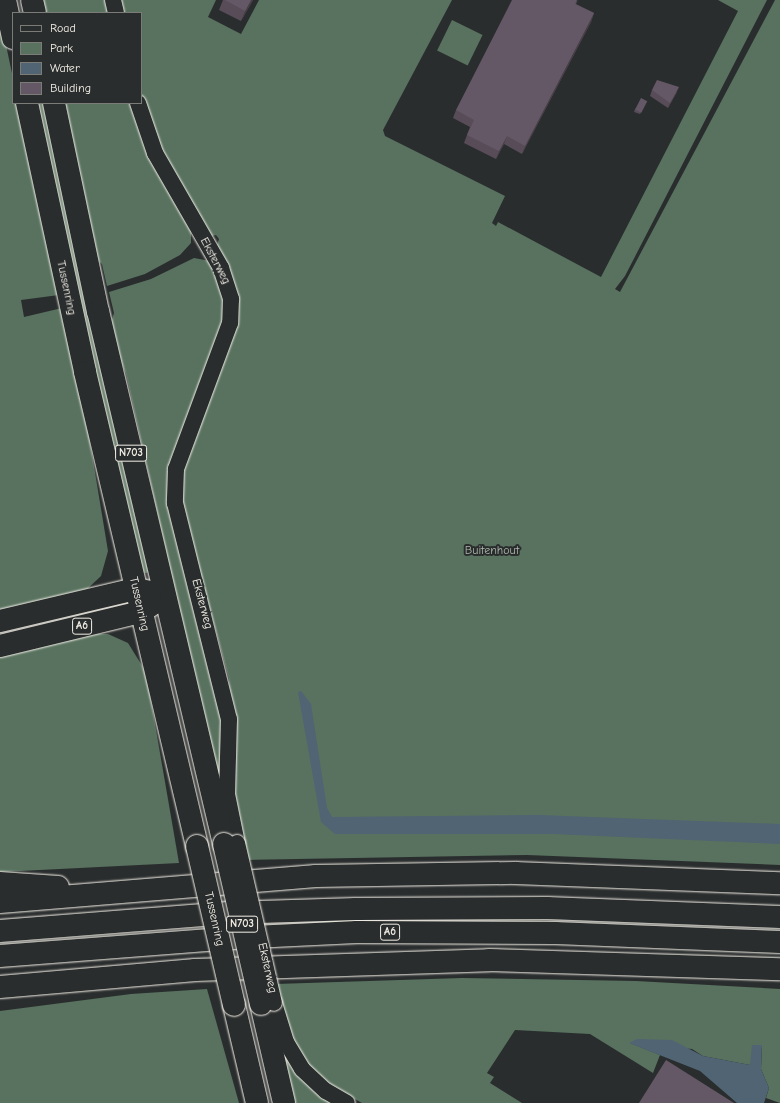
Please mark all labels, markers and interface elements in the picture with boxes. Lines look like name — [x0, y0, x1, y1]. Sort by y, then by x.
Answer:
legend — [12, 12, 142, 104]
text: Road — [50, 21, 76, 35]
text: Park — [50, 41, 73, 55]
text: Water — [50, 61, 80, 75]
text: Building — [50, 81, 91, 95]
street label: Eksterweg — [197, 235, 233, 287]
street label: Tussenring — [53, 259, 79, 317]
road number: N703 — [115, 444, 147, 462]
park label: Buitenhout — [465, 544, 519, 558]
street label: Tussenring — [126, 575, 152, 633]
street label: Eksterweg — [188, 577, 216, 631]
road number: A6 — [72, 617, 92, 635]
street label: Tussenring — [201, 890, 227, 948]
road number: N703 — [226, 915, 258, 933]
road number: A6 — [380, 923, 400, 941]
street label: Eksterweg — [254, 941, 280, 995]

